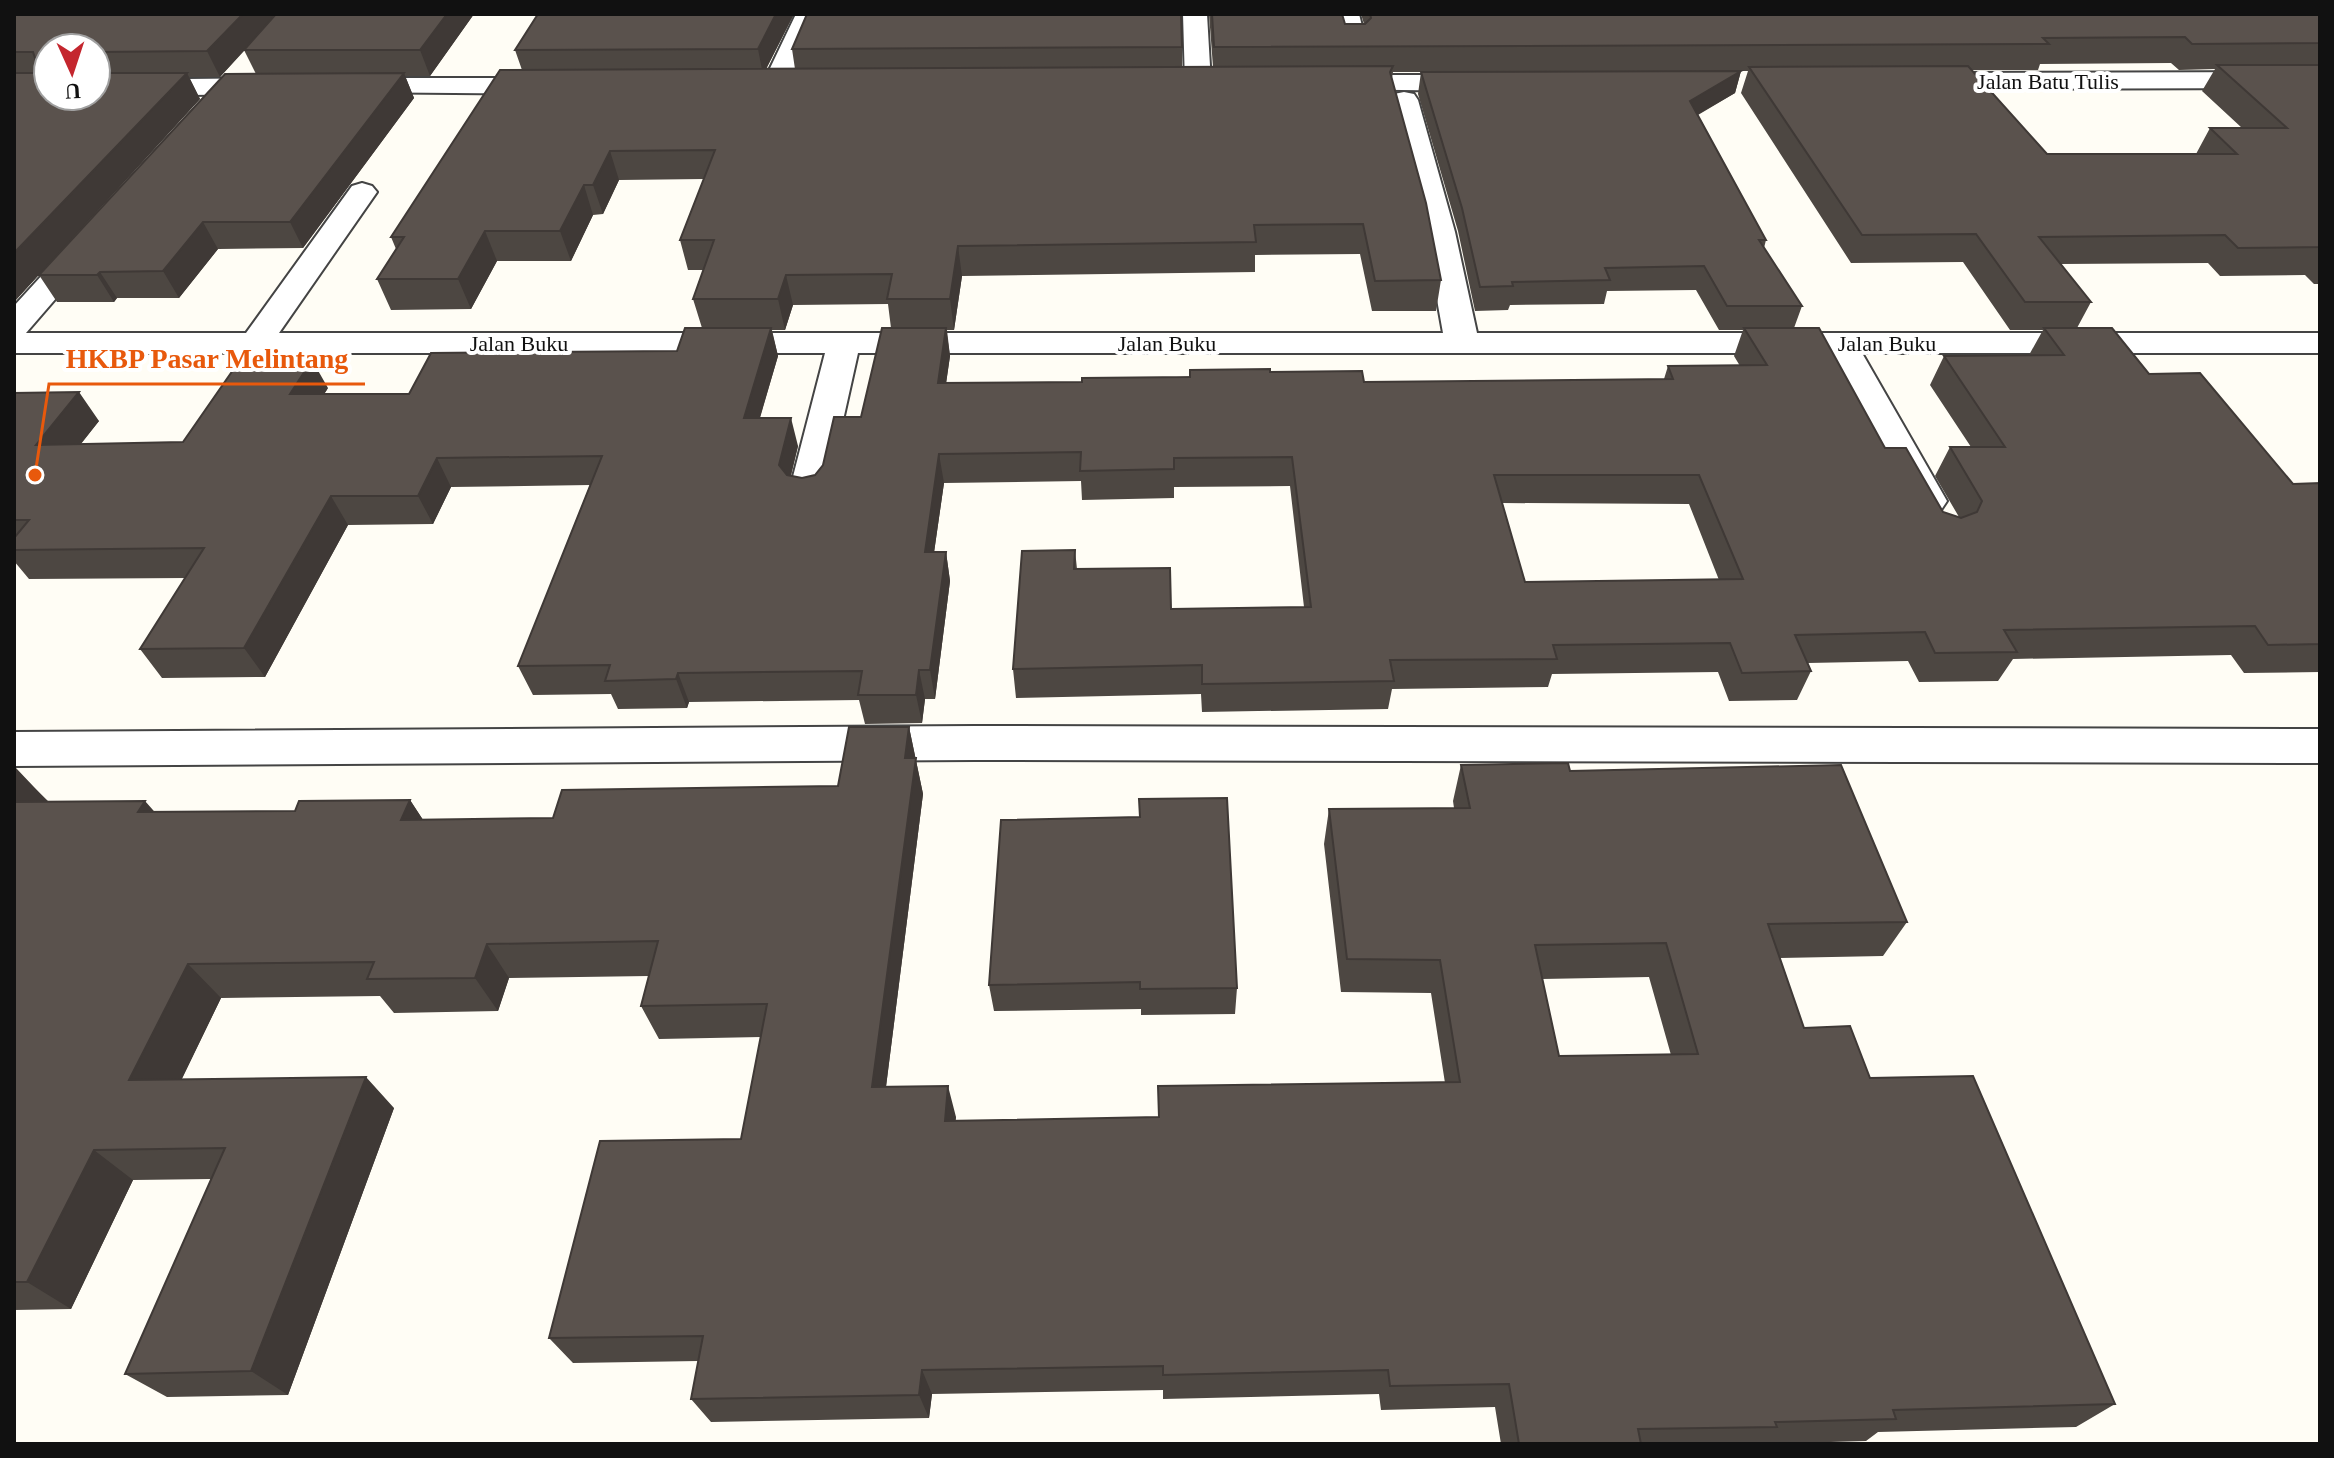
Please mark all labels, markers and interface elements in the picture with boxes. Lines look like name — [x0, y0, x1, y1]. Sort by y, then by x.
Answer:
north arrow — [32, 32, 112, 112]
street label: Jalan Batu Tulis — [1977, 69, 2119, 94]
text: U — [64, 79, 82, 104]
street label: Jalan Buku — [470, 331, 568, 356]
street label: Jalan Buku — [1118, 331, 1216, 356]
street label: Jalan Buku — [1838, 331, 1936, 356]
callout: HKBP Pasar Melintang — [49, 332, 365, 384]
text: HKBP Pasar Melintang — [66, 343, 348, 374]

